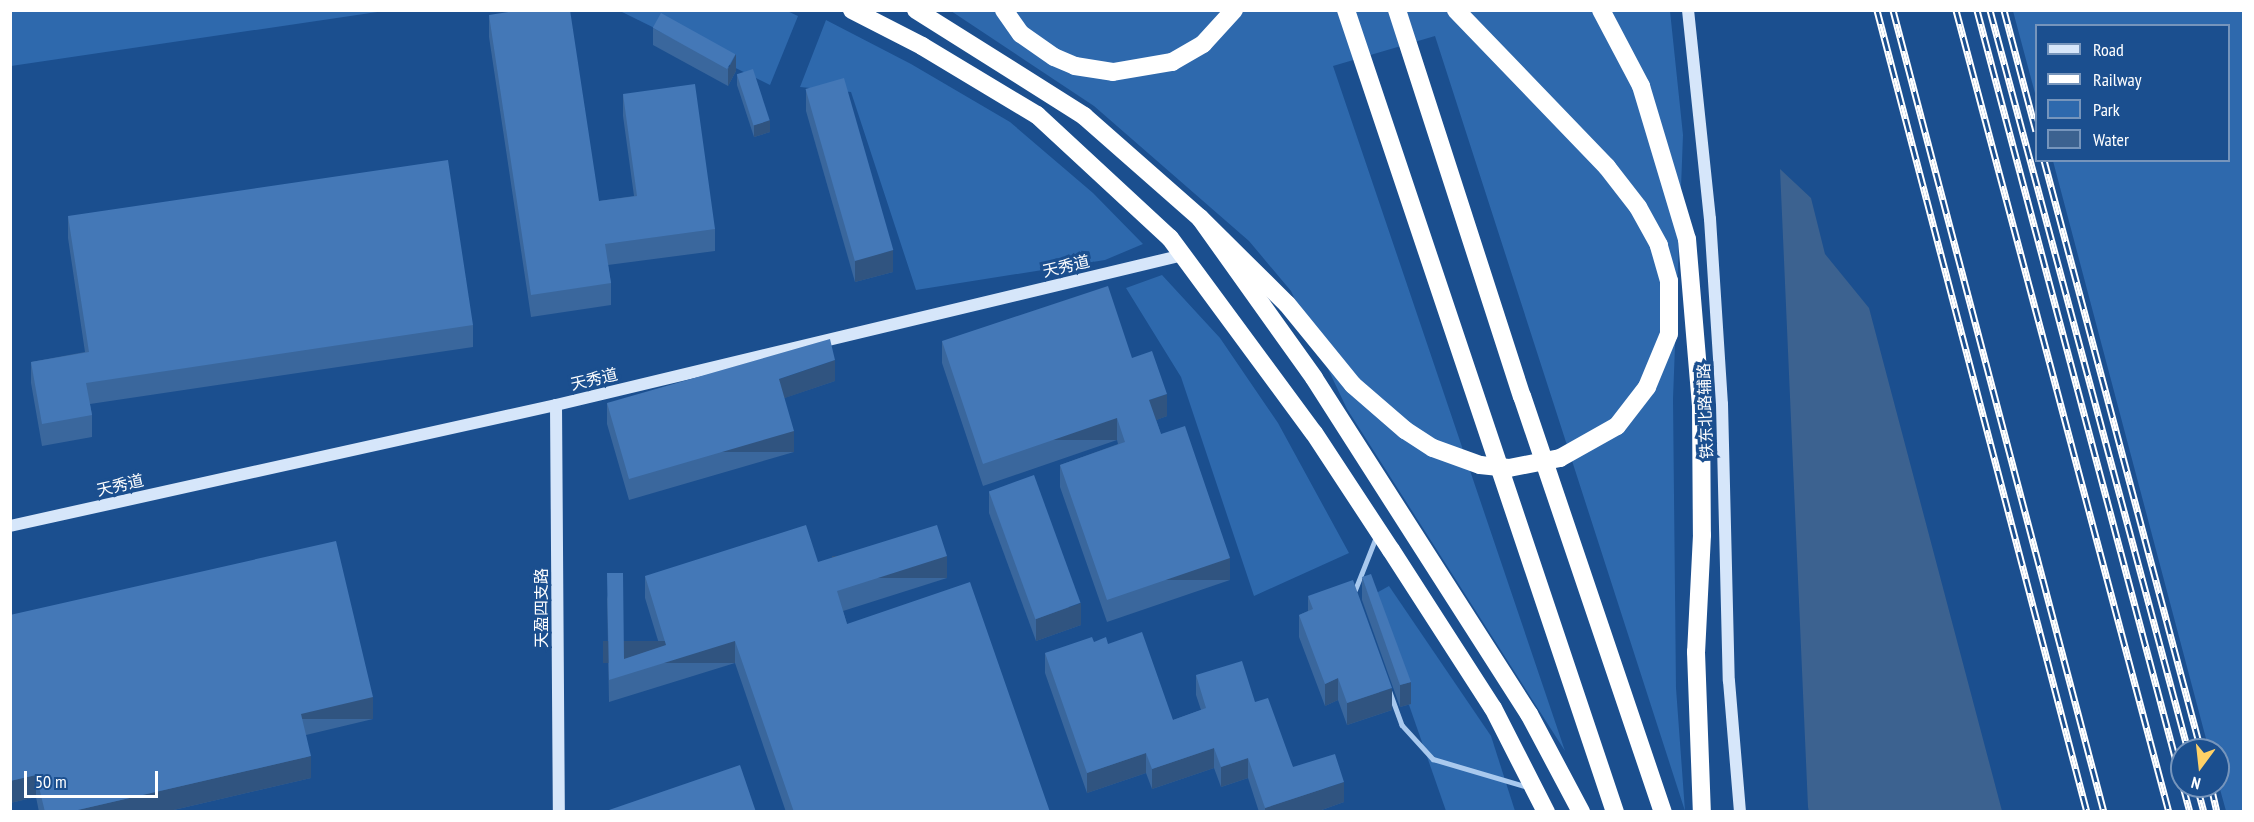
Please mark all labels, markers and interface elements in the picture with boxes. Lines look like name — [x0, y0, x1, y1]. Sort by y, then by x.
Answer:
legend — [2035, 24, 2230, 162]
text: Road — [2093, 38, 2124, 61]
text: Railway — [2093, 68, 2142, 91]
text: Park — [2093, 98, 2120, 121]
text: Water — [2093, 128, 2129, 151]
street label: 天秀道 — [1040, 251, 1092, 281]
street label: 铁东北路辅路 — [1694, 363, 1716, 459]
street label: 天秀道 — [568, 364, 620, 394]
street label: 天秀道 — [94, 470, 146, 500]
street label: 天盈四支路 — [531, 568, 551, 648]
north arrow — [2170, 738, 2230, 798]
scale bar — [27, 759, 160, 797]
text: 50 m — [35, 770, 67, 793]
text: N — [2189, 773, 2203, 794]

